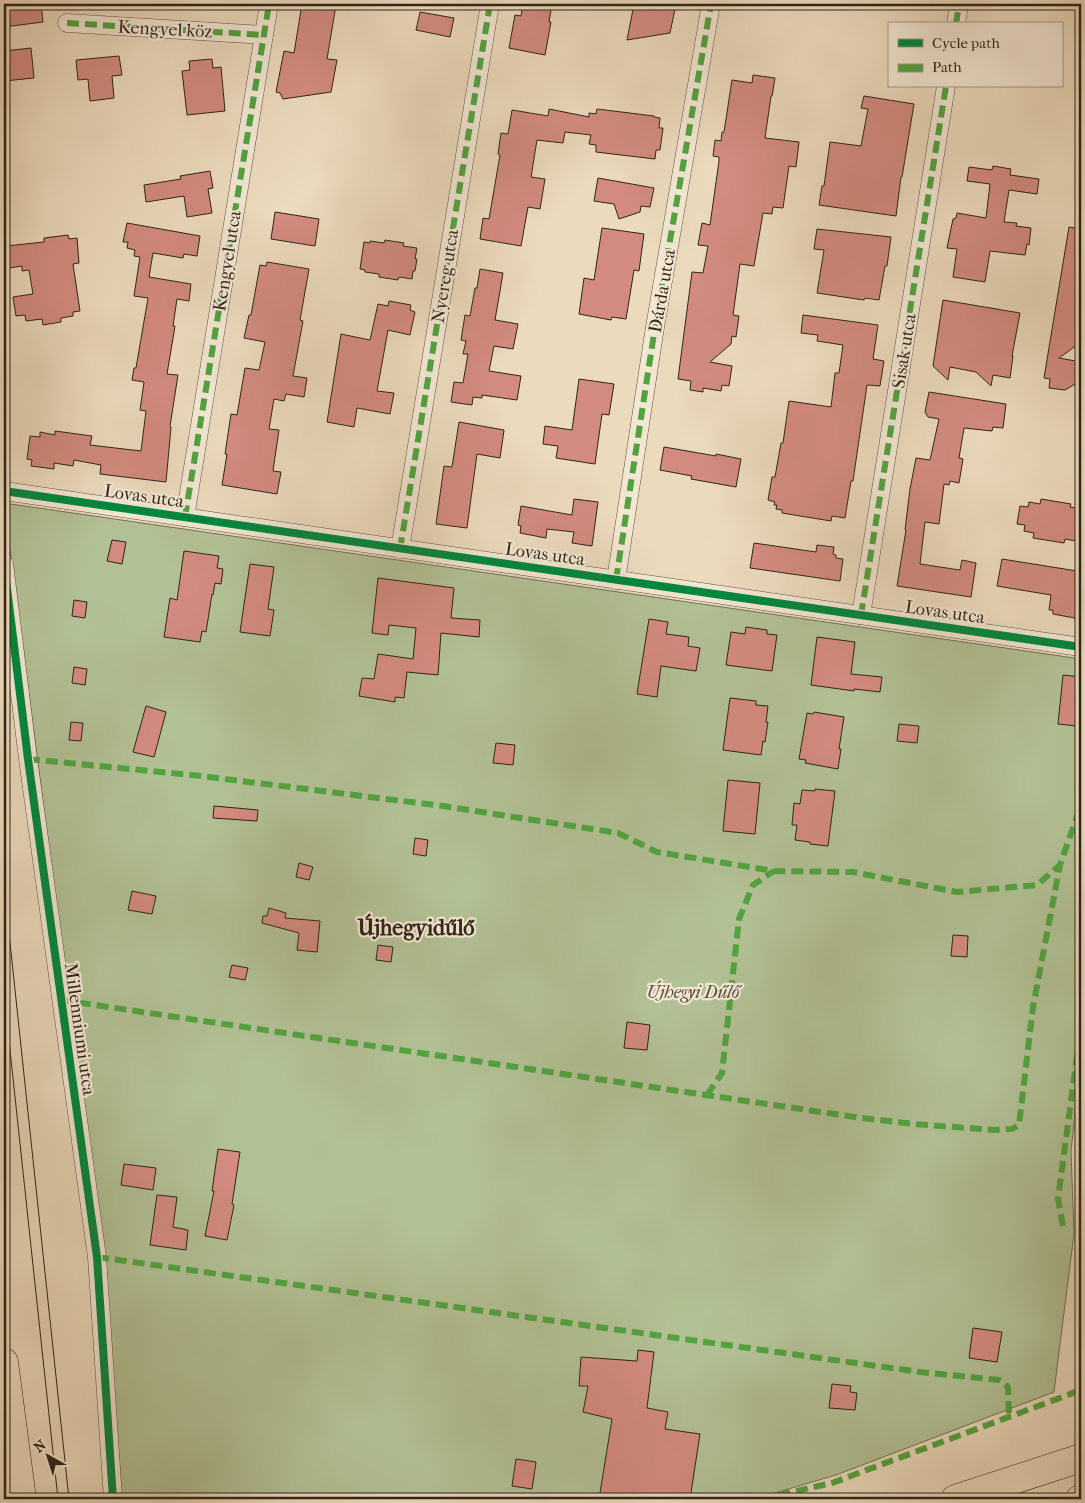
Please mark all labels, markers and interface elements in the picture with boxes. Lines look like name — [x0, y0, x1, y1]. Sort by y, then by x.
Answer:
street label: Kengyel köz — [117, 17, 213, 42]
legend — [888, 22, 1062, 88]
text: Cycle path — [932, 34, 1000, 52]
text: Path — [932, 58, 962, 76]
street label: Kengyel utca — [209, 209, 246, 313]
street label: Nyereg utca — [428, 227, 463, 324]
street label: Dárda utca — [645, 247, 680, 334]
street label: Sisak utca — [888, 312, 921, 390]
street label: Lovas utca — [103, 481, 186, 513]
street label: Lovas utca — [504, 539, 587, 571]
street label: Lovas utca — [904, 597, 987, 629]
district label: Újhegyidűlő — [356, 913, 475, 941]
street label: Millenniumi utca — [60, 961, 99, 1097]
park label: Újhegyi Dűlő — [647, 980, 743, 1003]
north arrow — [22, 1430, 72, 1480]
text: N — [31, 1436, 50, 1456]

